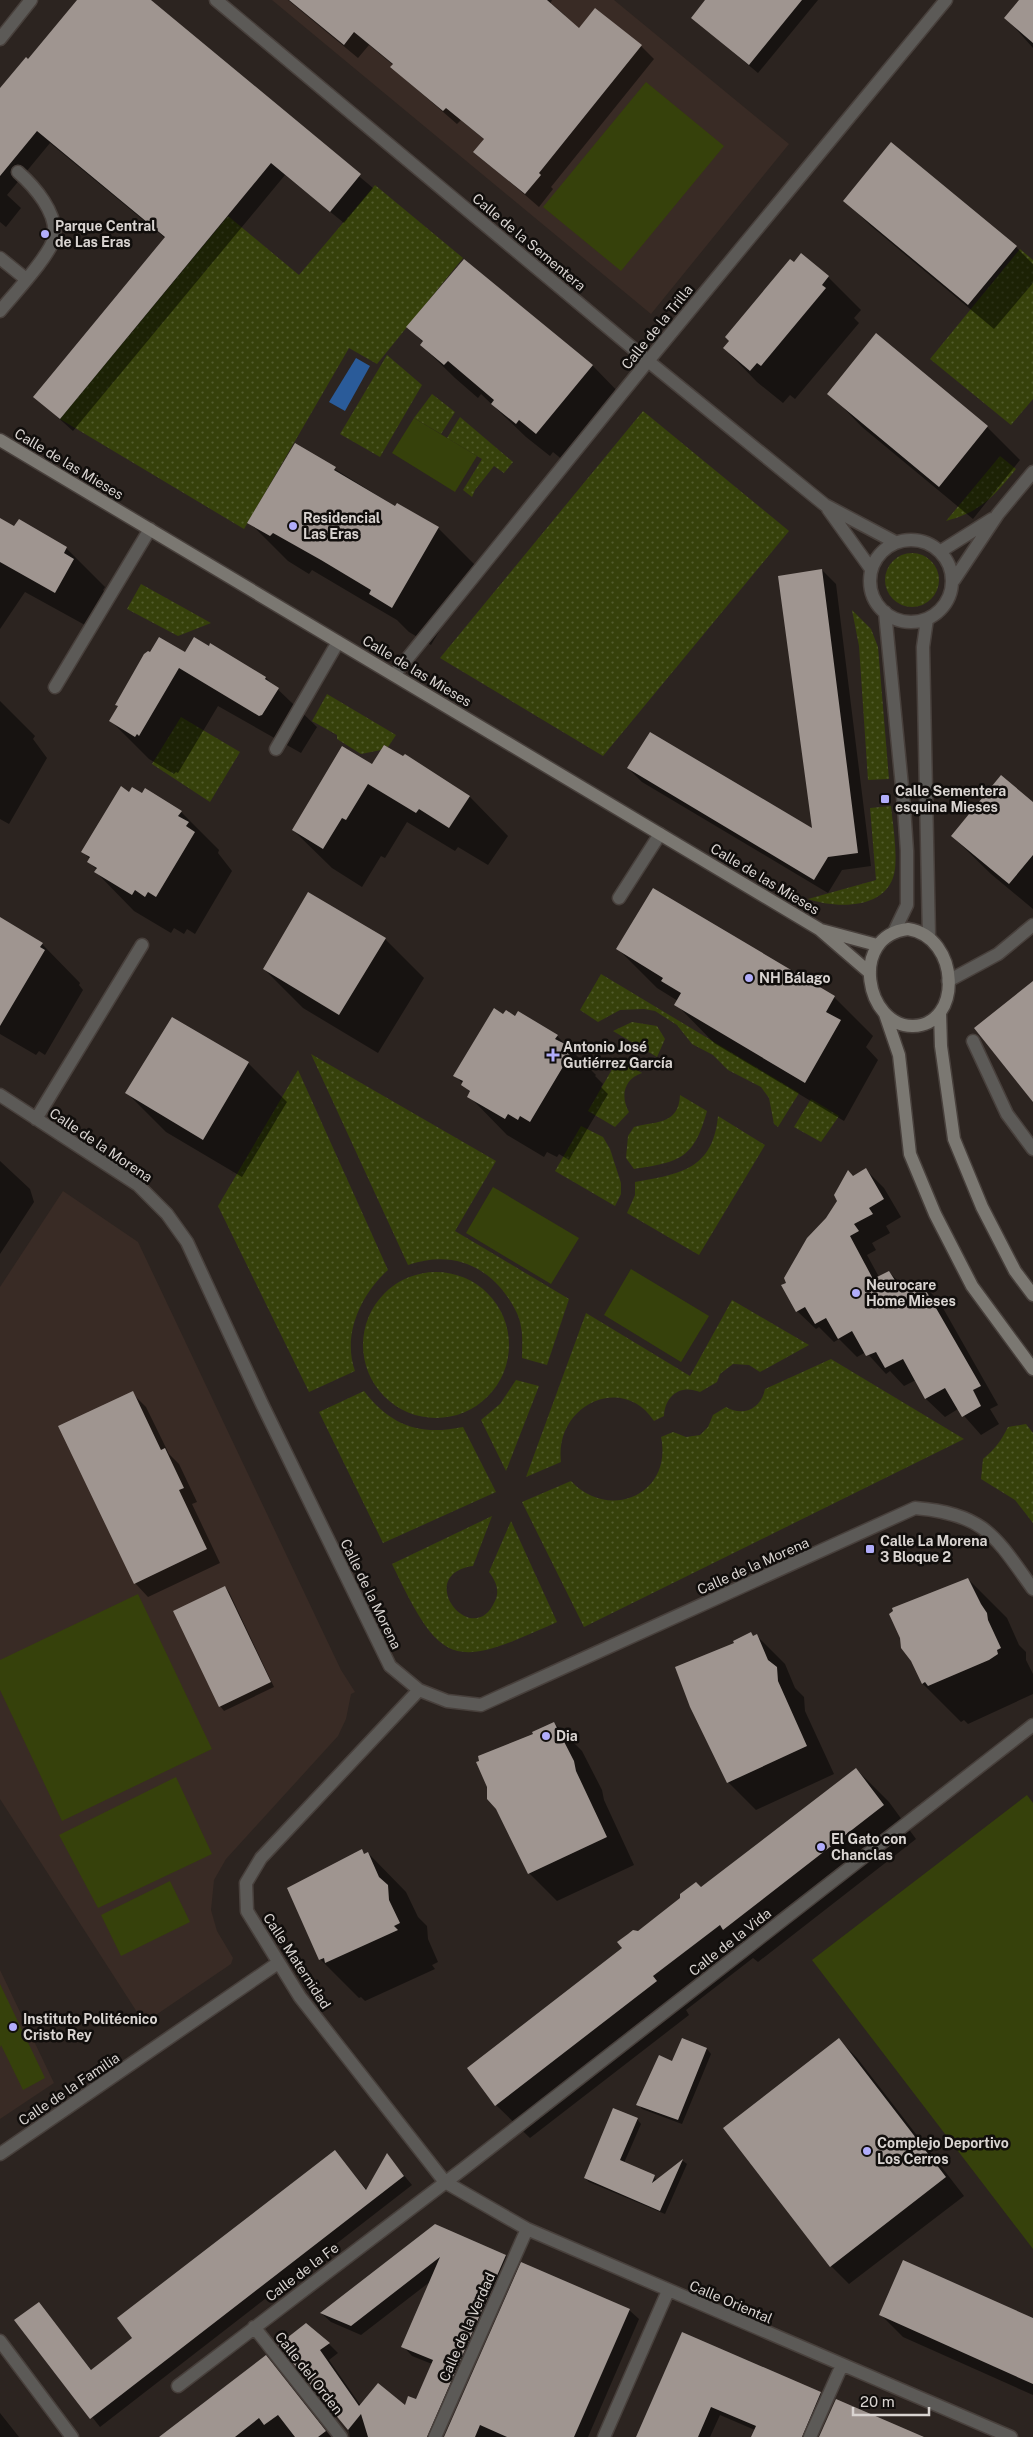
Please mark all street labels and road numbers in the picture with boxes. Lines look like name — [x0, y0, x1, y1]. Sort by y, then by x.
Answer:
street label: Calle de la Sementera — [469, 190, 589, 294]
street label: Calle de la Trilla — [618, 282, 696, 372]
street label: Calle de las Mieses — [12, 425, 126, 503]
street label: Calle de las Mieses — [360, 632, 474, 710]
street label: Calle de las Mieses — [708, 840, 822, 918]
street label: Calle de la Morena — [47, 1105, 155, 1185]
street label: Calle de la Morena — [695, 1534, 811, 1598]
street label: Calle de la Morena — [337, 1536, 405, 1652]
street label: Calle de la Vida — [686, 1905, 774, 1979]
street label: Calle Maternidad — [260, 1910, 334, 2012]
street label: Calle de la Familia — [16, 2049, 122, 2129]
street label: Calle de la Fe — [262, 2239, 342, 2305]
street label: Calle de la Verdad — [436, 2270, 498, 2384]
street label: Calle Oriental — [687, 2277, 775, 2327]
street label: Calle del Orden — [272, 2329, 346, 2417]

